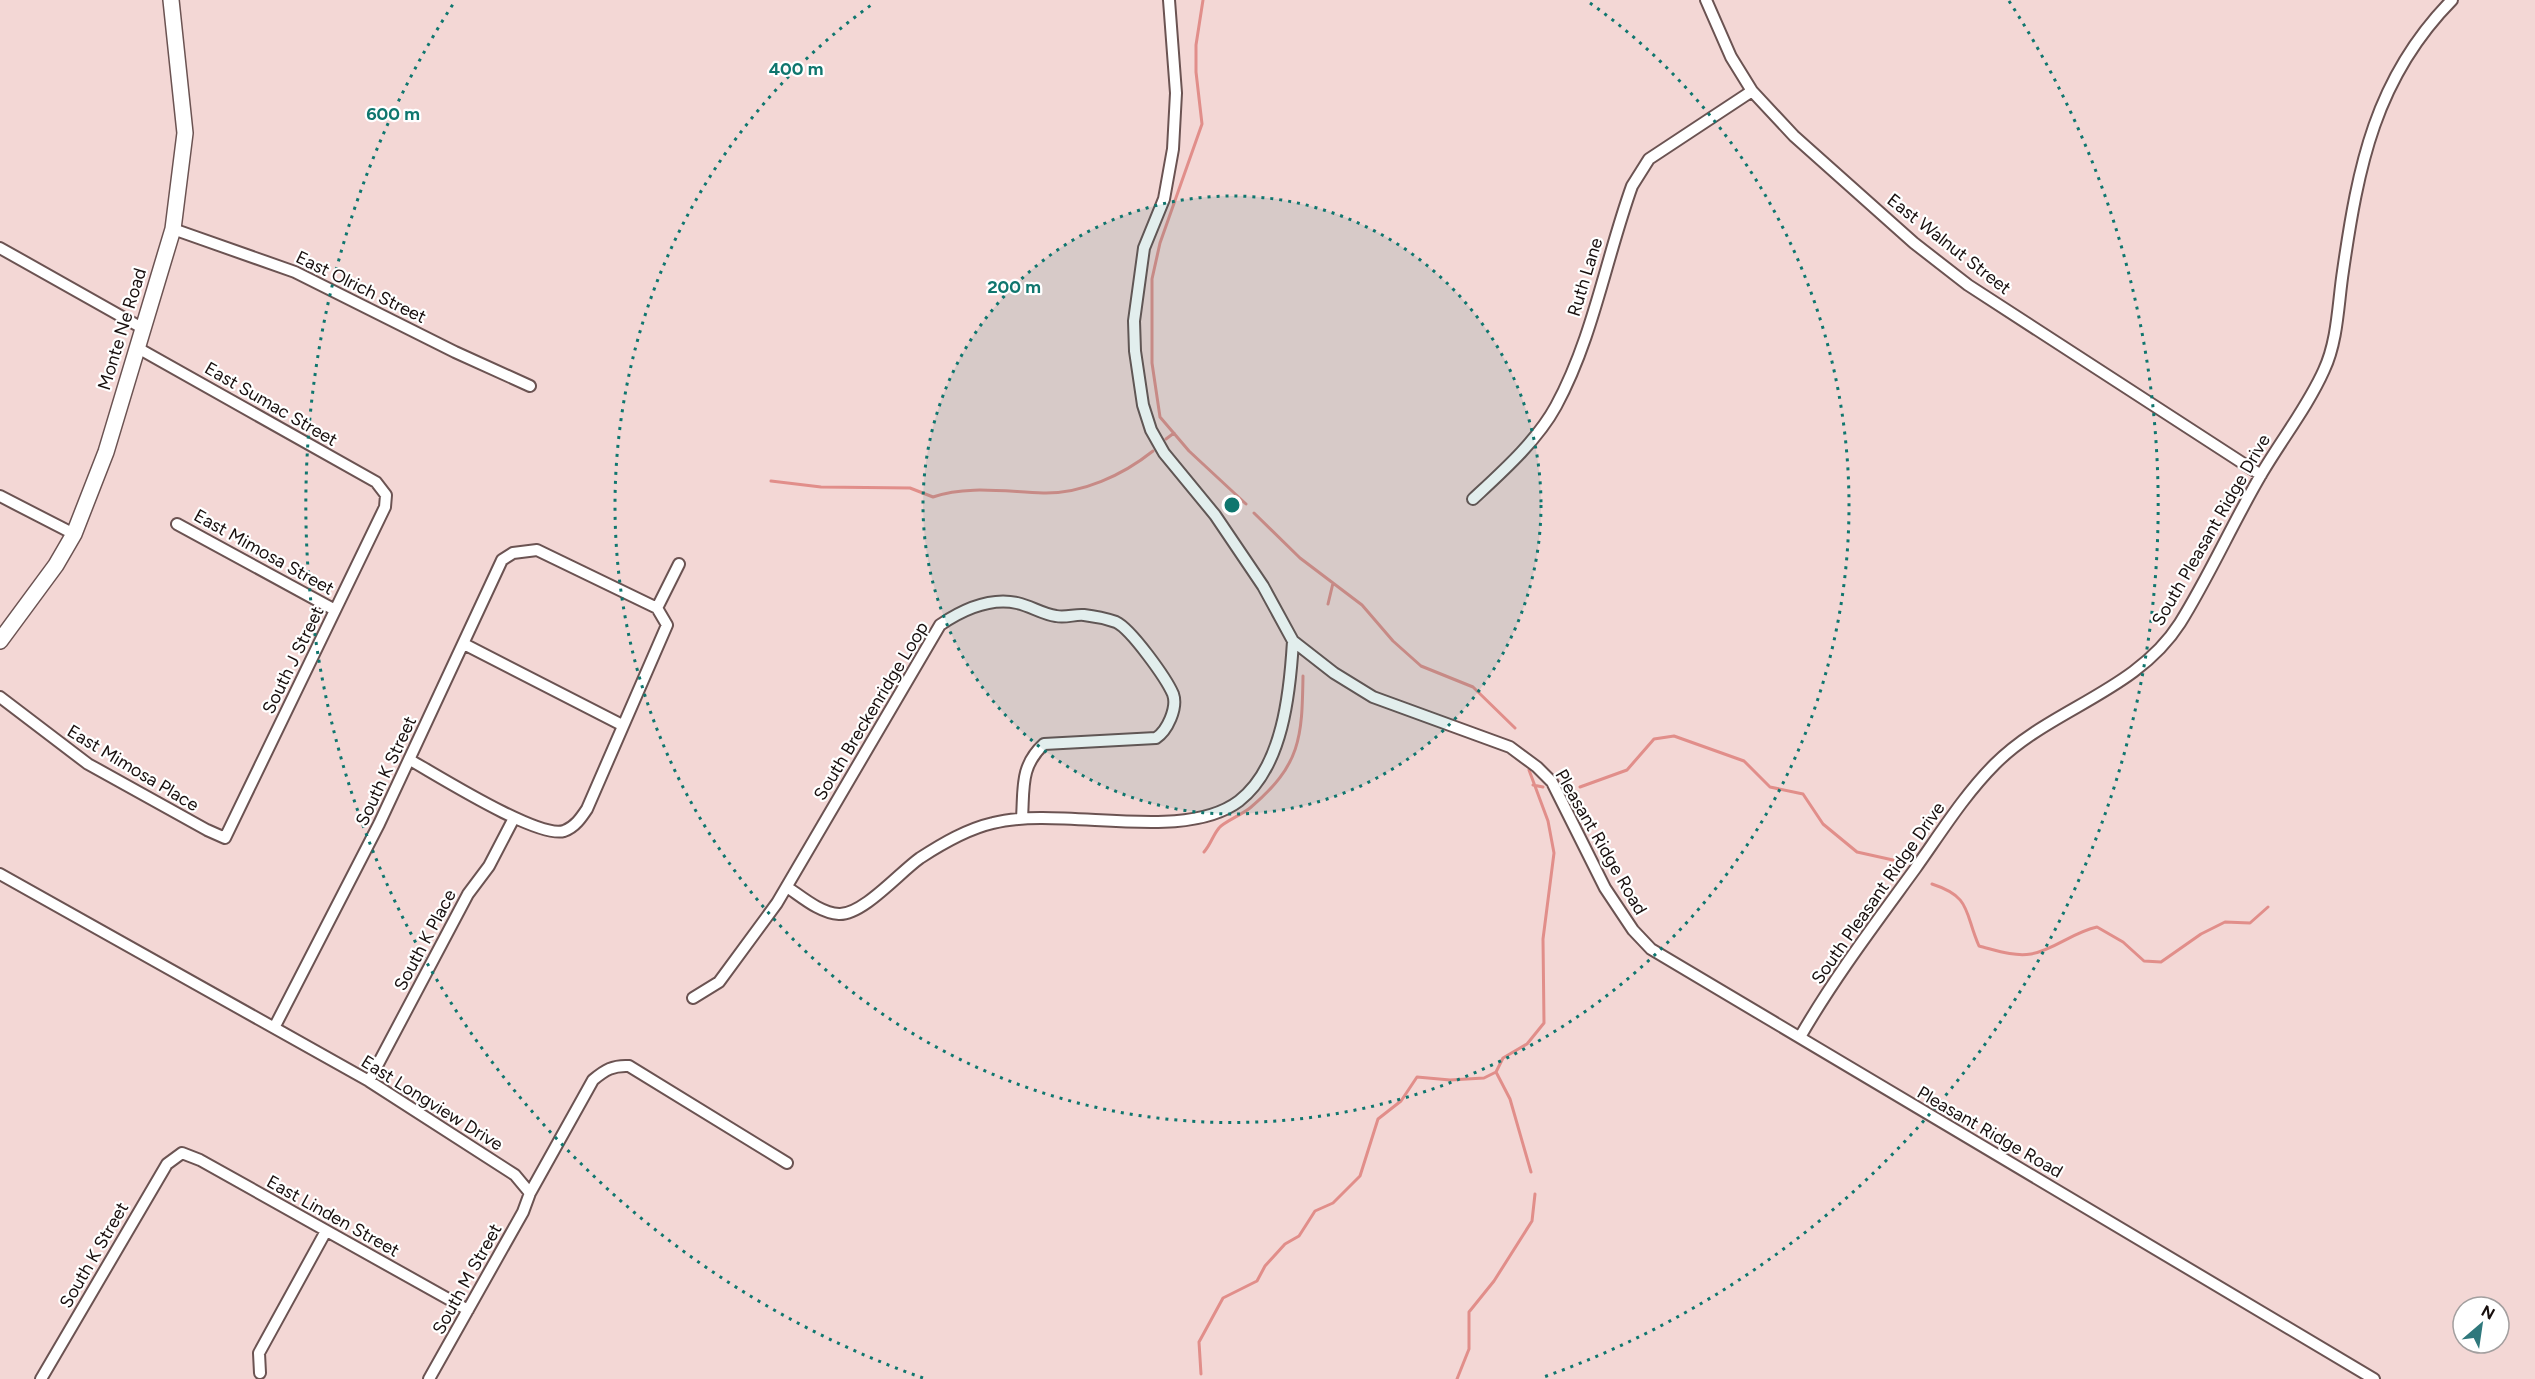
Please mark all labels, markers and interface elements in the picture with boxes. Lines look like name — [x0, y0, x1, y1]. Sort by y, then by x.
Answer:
text: 400 m — [769, 58, 823, 80]
text: 600 m — [366, 103, 420, 125]
street label: East Walnut Street — [1883, 189, 2015, 299]
street label: Ruth Lane — [1563, 235, 1607, 319]
street label: East Olrich Street — [292, 246, 430, 328]
street label: Monte Ne Road — [93, 265, 151, 393]
text: 200 m — [987, 276, 1041, 298]
street label: East Sumac Street — [201, 357, 341, 451]
street label: South Pleasant Ridge Drive — [2147, 430, 2275, 630]
centre of rings — [1222, 495, 1242, 515]
street label: East Mimosa Street — [190, 504, 338, 600]
street label: South J Street — [257, 602, 329, 717]
street label: South Breckenridge Loop — [809, 618, 933, 804]
street label: South K Street — [351, 712, 421, 829]
street label: East Mimosa Place — [63, 720, 203, 816]
street label: Pleasant Ridge Road — [1550, 765, 1652, 919]
street label: South Pleasant Ridge Drive — [1807, 797, 1949, 988]
street label: South K Place — [389, 886, 461, 994]
street label: East Longview Drive — [357, 1050, 507, 1156]
street label: Pleasant Ridge Road — [1913, 1081, 2067, 1183]
street label: East Linden Street — [263, 1170, 403, 1262]
street label: South K Street — [55, 1198, 133, 1312]
street label: South M Street — [428, 1220, 507, 1338]
north arrow — [2451, 1295, 2511, 1355]
text: N — [2478, 1301, 2498, 1324]

